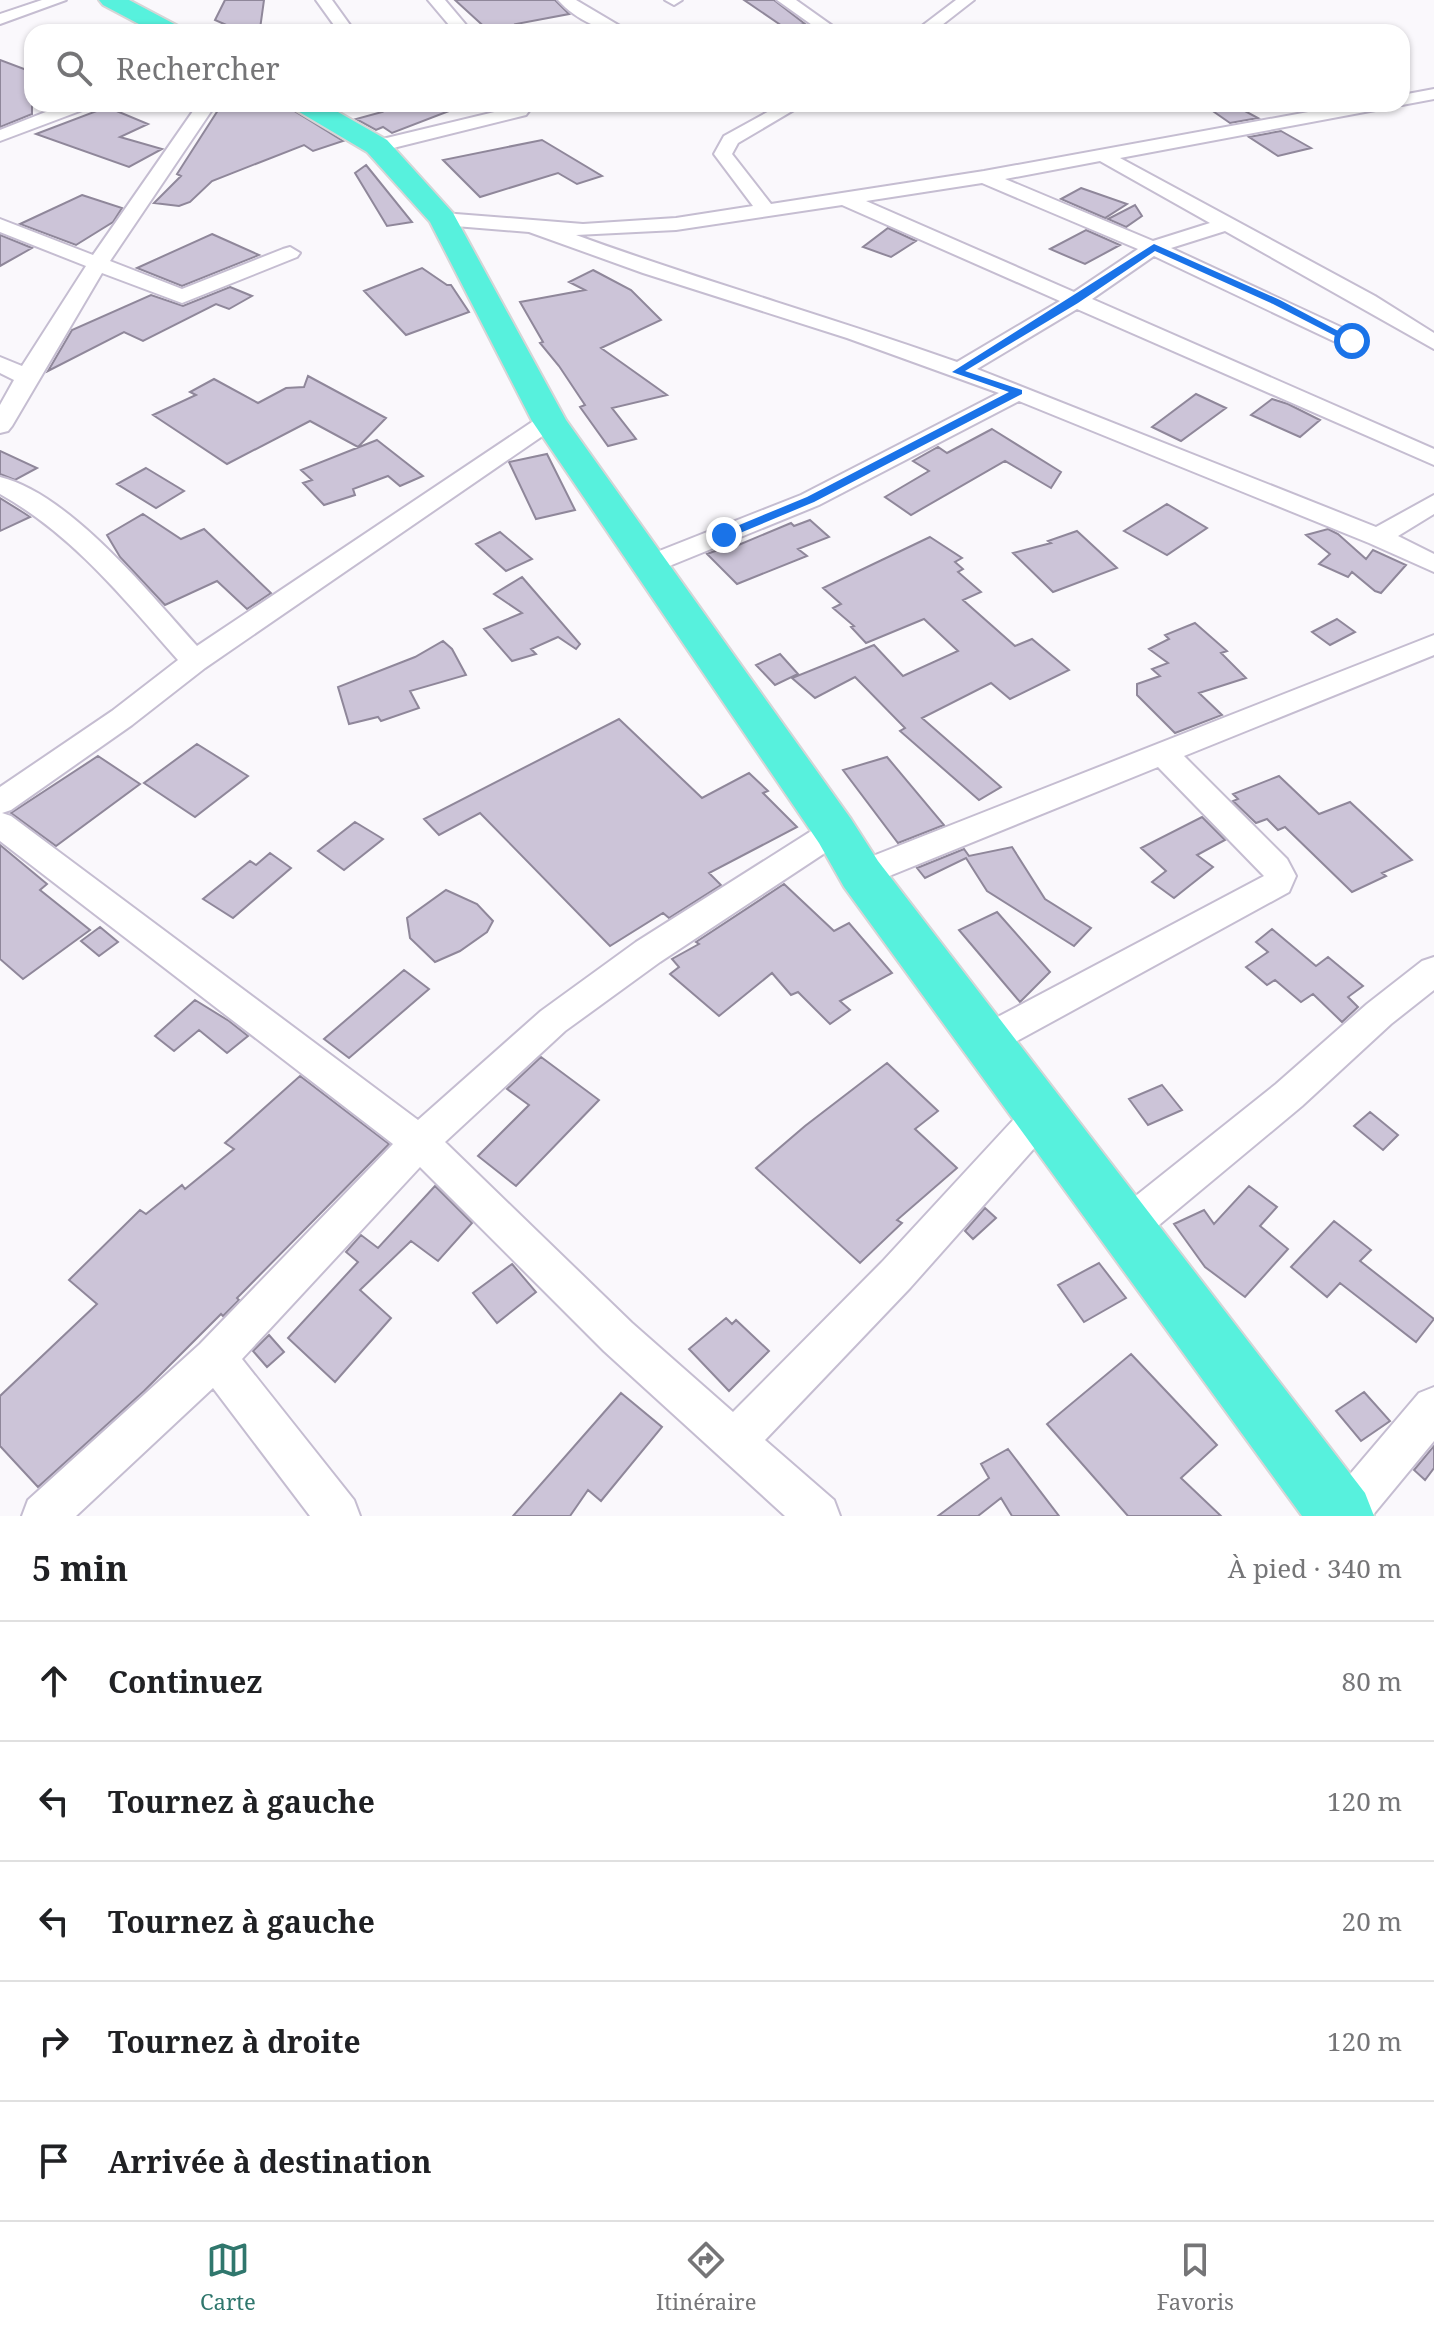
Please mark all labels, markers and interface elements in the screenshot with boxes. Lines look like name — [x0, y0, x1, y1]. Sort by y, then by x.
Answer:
search box — [24, 24, 1410, 112]
icon: search — [52, 46, 96, 90]
text: Rechercher — [116, 48, 280, 89]
route start — [1334, 323, 1370, 359]
route end — [706, 517, 742, 553]
text: 5 min — [32, 1545, 128, 1591]
text: À pied · 340 m — [1228, 1550, 1402, 1586]
icon: ahead — [32, 1659, 76, 1703]
text: Continuez — [108, 1661, 262, 1702]
text: 80 m — [1342, 1663, 1402, 1699]
icon: left — [32, 1779, 76, 1823]
text: Tournez à gauche — [108, 1781, 375, 1822]
text: 120 m — [1327, 1783, 1402, 1819]
icon: left — [32, 1899, 76, 1943]
text: Tournez à gauche — [108, 1901, 375, 1942]
text: 20 m — [1342, 1903, 1402, 1939]
icon: right — [32, 2019, 76, 2063]
text: Tournez à droite — [108, 2021, 361, 2062]
text: 120 m — [1327, 2023, 1402, 2059]
icon: arrive — [32, 2139, 76, 2183]
text: Arrivée à destination — [108, 2141, 432, 2182]
tab: Carte — [200, 2238, 256, 2316]
tab: Itinéraire — [656, 2238, 756, 2316]
tab: Favoris — [1157, 2238, 1234, 2316]

